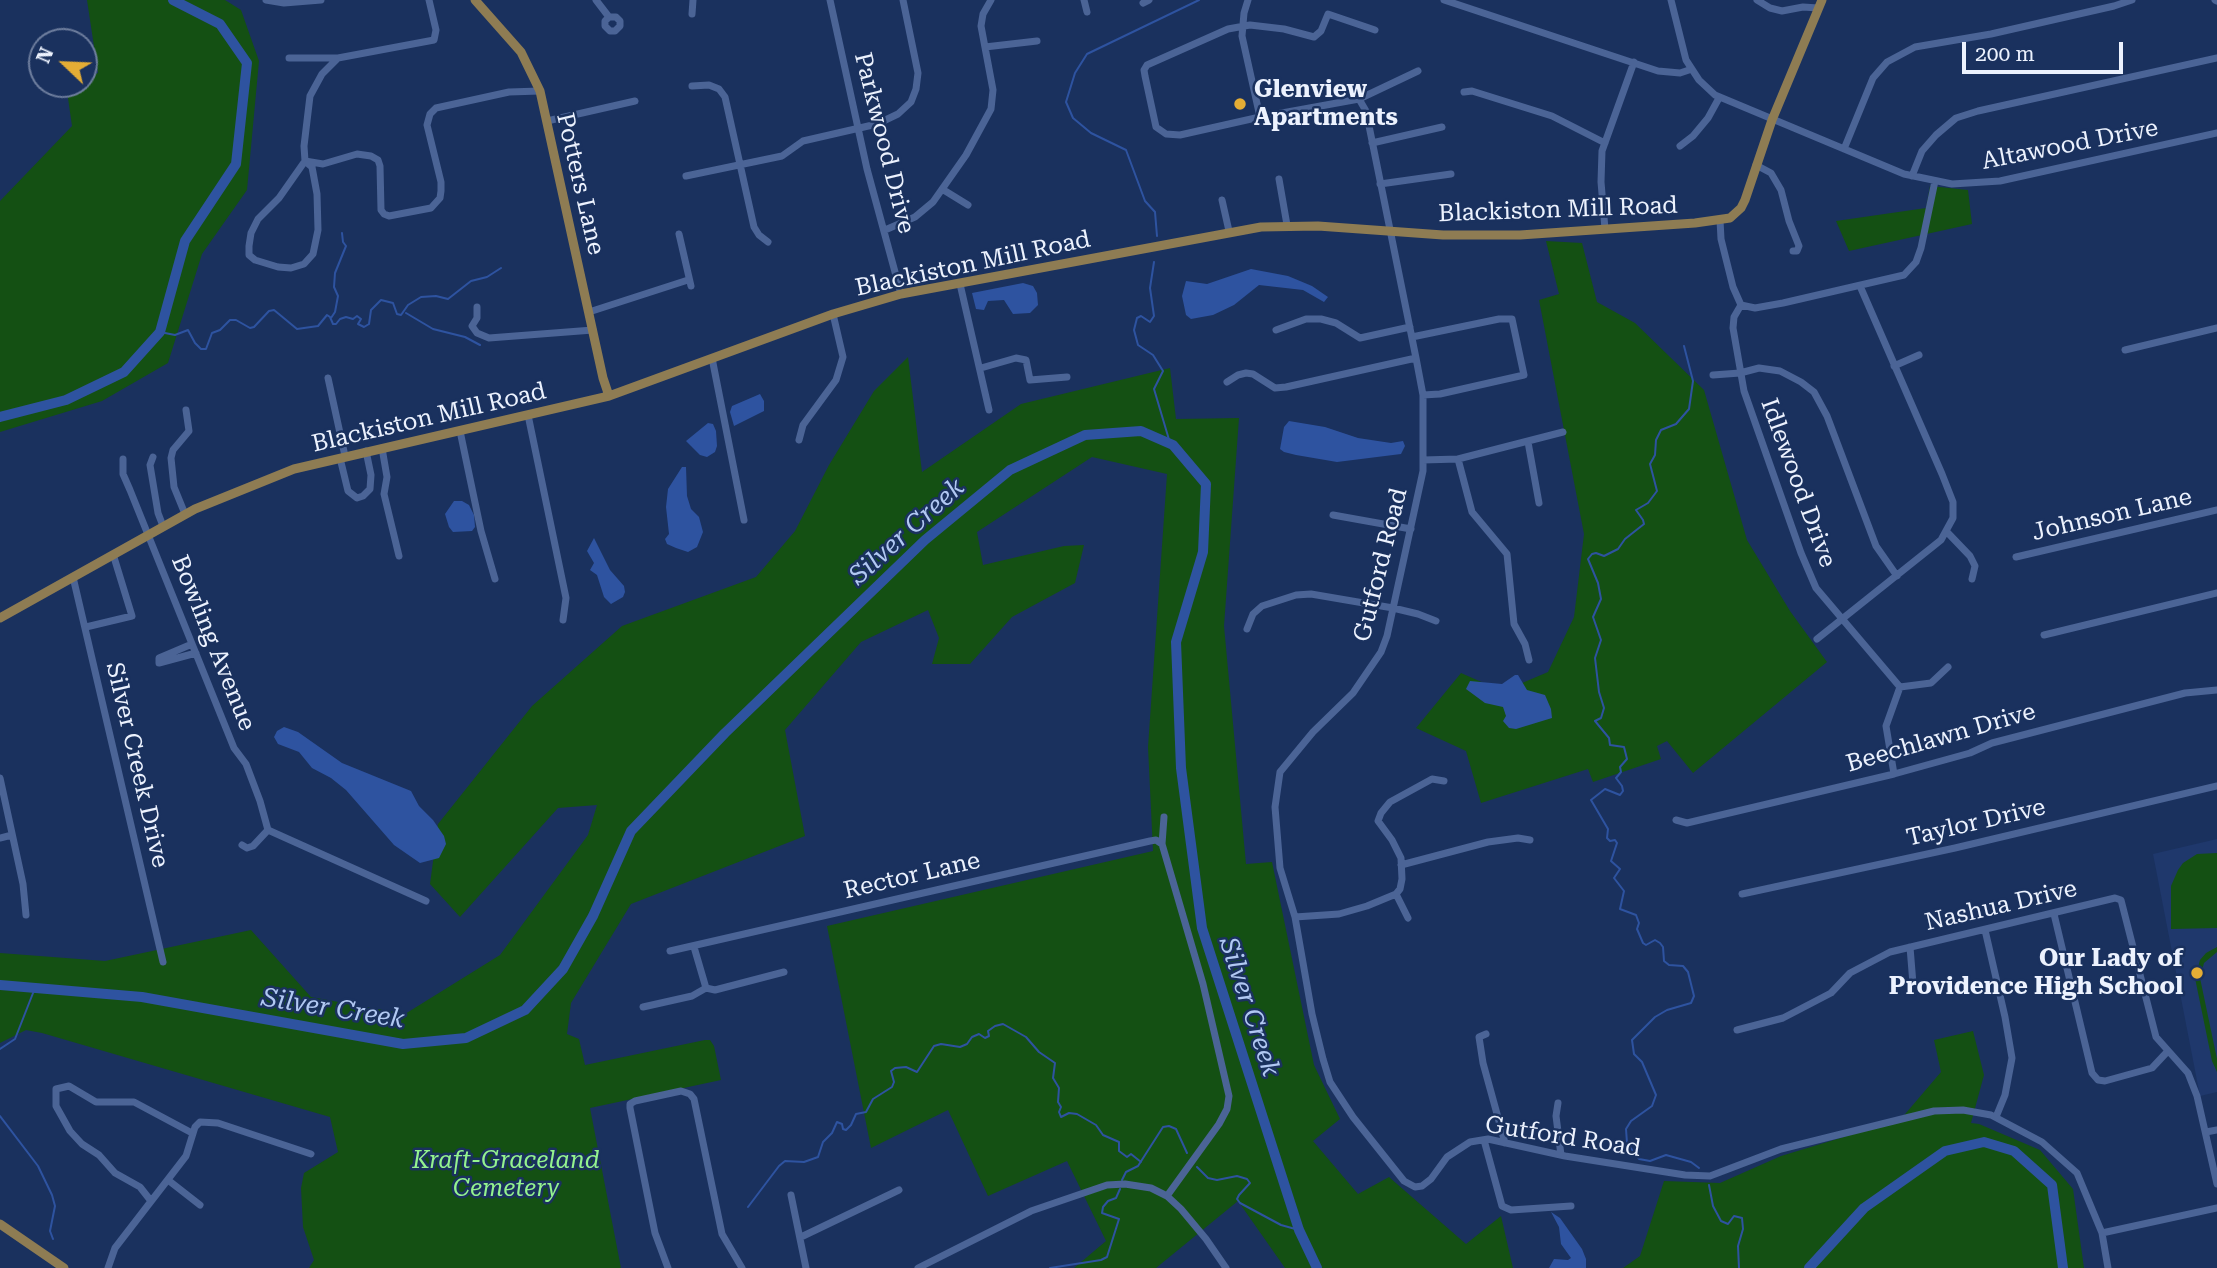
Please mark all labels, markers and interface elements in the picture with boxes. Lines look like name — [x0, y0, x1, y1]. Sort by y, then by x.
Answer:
north arrow — [28, 28, 98, 98]
scale bar — [1965, 28, 2126, 72]
text: 200 m — [1975, 42, 2035, 66]
text: N — [32, 44, 58, 67]
street label: Parkwood Drive — [848, 49, 920, 237]
place label: Glenview Apartments — [1254, 76, 1398, 132]
marker: Glenview Apartments — [1232, 96, 1248, 112]
street label: Potters Lane — [550, 110, 610, 258]
street label: Altawood Drive — [1979, 114, 2161, 176]
street label: Blackiston Mill Road — [1438, 191, 1678, 229]
street label: Blackiston Mill Road — [853, 225, 1093, 303]
street label: Blackiston Mill Road — [309, 377, 549, 459]
street label: Idlewood Drive — [1754, 395, 1842, 571]
water label: Silver Creek — [843, 472, 971, 592]
street label: Johnson Lane — [2029, 483, 2195, 547]
street label: Gutford Road — [1348, 485, 1414, 645]
street label: Bowling Avenue — [165, 551, 261, 735]
street label: Silver Creek Drive — [99, 660, 175, 870]
street label: Beechlawn Drive — [1843, 697, 2039, 779]
street label: Taylor Drive — [1904, 793, 2048, 853]
street label: Rector Lane — [841, 846, 983, 906]
street label: Nashua Drive — [1922, 875, 2080, 937]
water label: Silver Creek — [1212, 934, 1286, 1080]
place label: Our Lady of Providence High School — [1889, 945, 2183, 1001]
marker: Our Lady of Providence High School — [2189, 965, 2205, 981]
water label: Silver Creek — [259, 982, 407, 1036]
street label: Gutford Road — [1483, 1110, 1643, 1164]
park label: Kraft-Graceland Cemetery — [412, 1147, 600, 1203]

